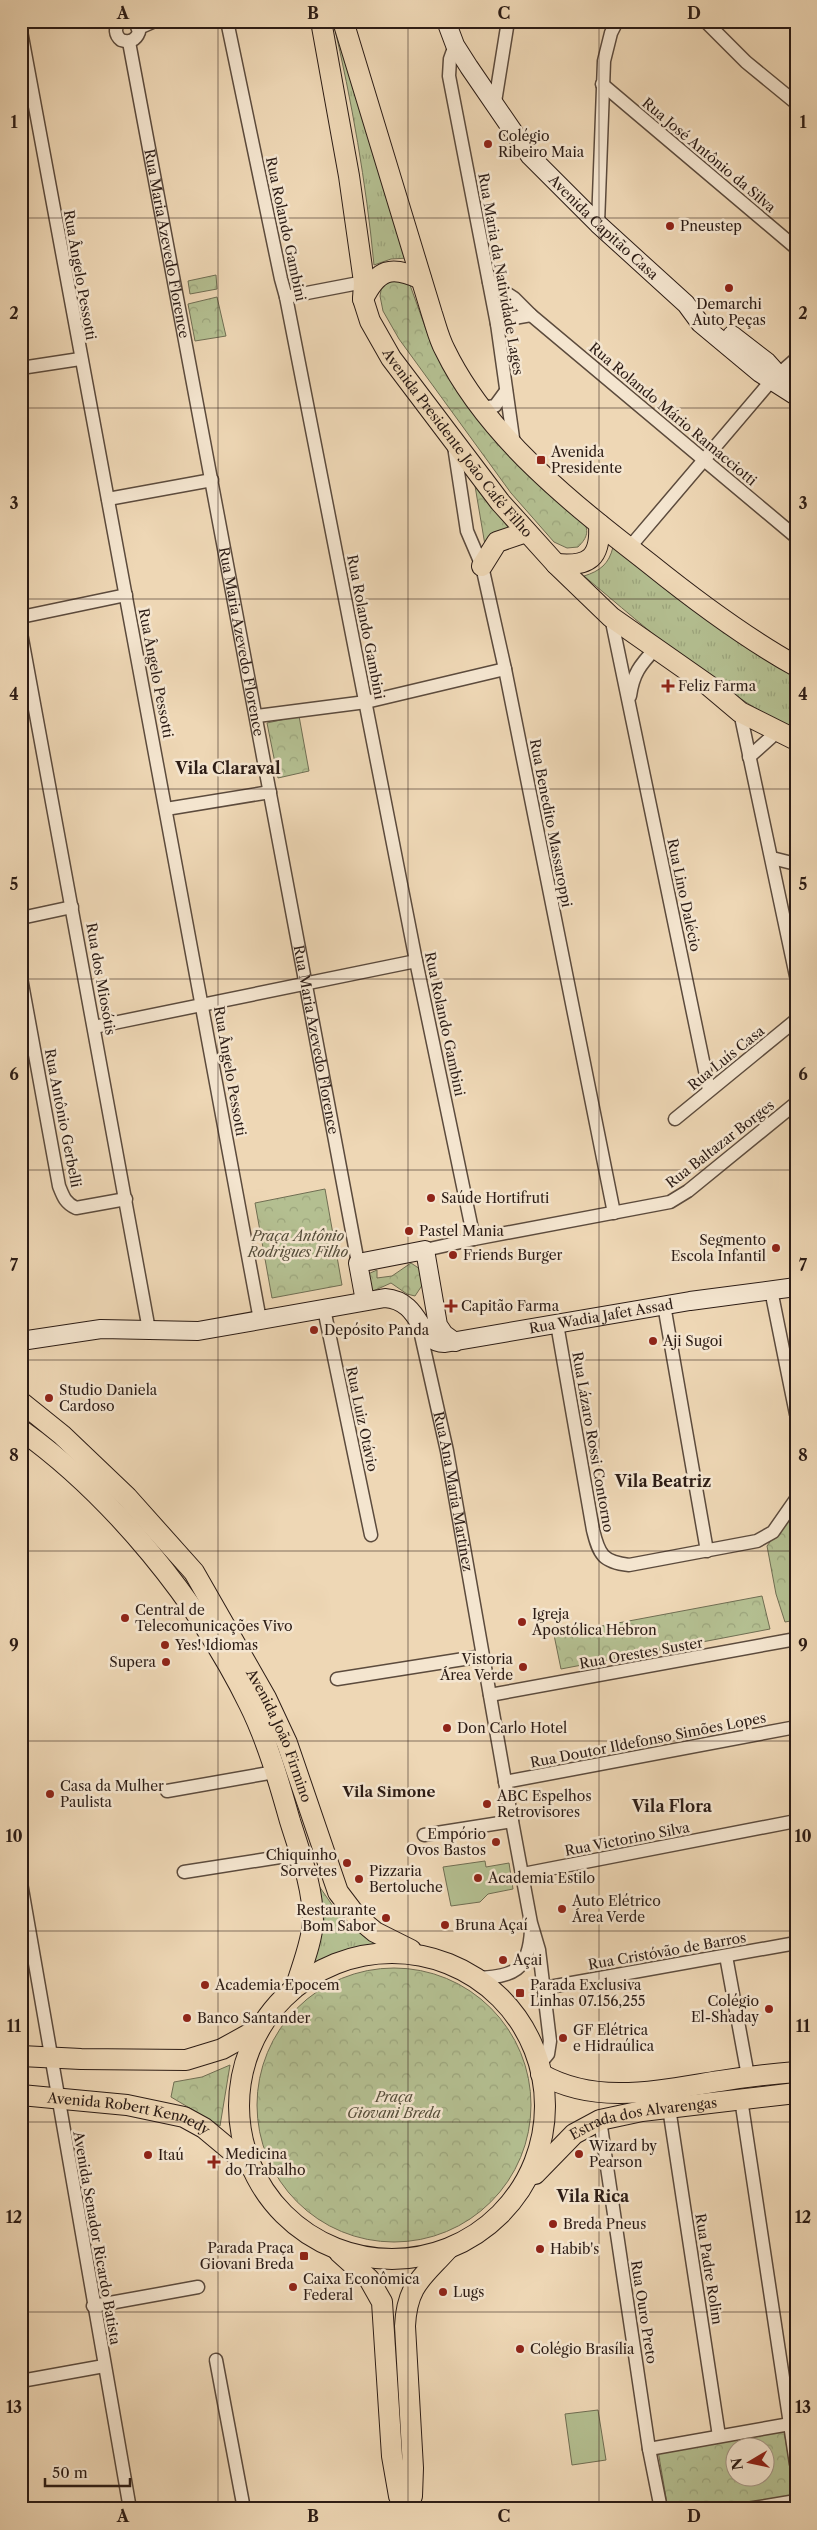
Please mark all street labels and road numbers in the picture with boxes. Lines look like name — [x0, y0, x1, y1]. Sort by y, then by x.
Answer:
street label: Rua José Antônio da Silva — [638, 94, 780, 217]
street label: Rua Maria Azevedo Florence — [140, 147, 193, 340]
street label: Rua Rolando Gambini — [262, 155, 310, 303]
street label: Avenida Capitão Casa — [544, 170, 663, 284]
street label: Rua Maria da Natividade Lages — [474, 171, 528, 377]
street label: Rua Ângelo Pessotti — [60, 209, 100, 341]
street label: Rua Rolando Mário Ramacciotti — [586, 339, 760, 489]
street label: Avenida Presidente João Café Filho — [378, 344, 536, 541]
street label: Rua Maria Azevedo Florence — [215, 545, 268, 738]
street label: Rua Rolando Gambini — [343, 553, 389, 701]
street label: Rua Ângelo Pessotti — [135, 607, 177, 739]
street label: Rua Benedito Massaroppi — [526, 737, 576, 909]
street label: Rua Lino Dalécio — [663, 837, 705, 953]
street label: Rua dos Miosótis — [82, 921, 120, 1037]
street label: Rua Maria Azevedo Florence — [290, 943, 343, 1136]
street label: Rua Rolando Gambini — [421, 950, 469, 1098]
street label: Rua Ângelo Pessotti — [210, 1005, 250, 1137]
street label: Rua Luís Casa — [684, 1021, 768, 1094]
street label: Rua Antônio Gerbelli — [41, 1047, 85, 1189]
street label: Rua Baltazar Borges — [662, 1096, 778, 1192]
street label: Rua Wadia Jafet Assad — [528, 1295, 675, 1337]
street label: Rua Lázaro Rossi Contorno — [568, 1350, 618, 1534]
street label: Rua Luiz Otávio — [342, 1365, 382, 1473]
street label: Rua Ana Maria Martinez — [429, 1410, 477, 1573]
street label: Rua Orestes Suster — [578, 1633, 704, 1673]
street label: Avenida João Firmino — [242, 1665, 316, 1805]
street label: Rua Doutor Ildefonso Simões Lopes — [529, 1708, 767, 1772]
street label: Rua Victorino Silva — [563, 1818, 692, 1860]
street label: Rua Cristóvão de Barros — [586, 1928, 748, 1974]
street label: Avenida Robert Kennedy — [46, 2088, 214, 2139]
street label: Estrada dos Alvarengas — [566, 2093, 718, 2144]
street label: Avenida Senador Ricardo Batista — [69, 2129, 125, 2347]
street label: Rua Padre Rolim — [691, 2212, 727, 2326]
street label: Rua Ouro Preto — [627, 2259, 661, 2365]

